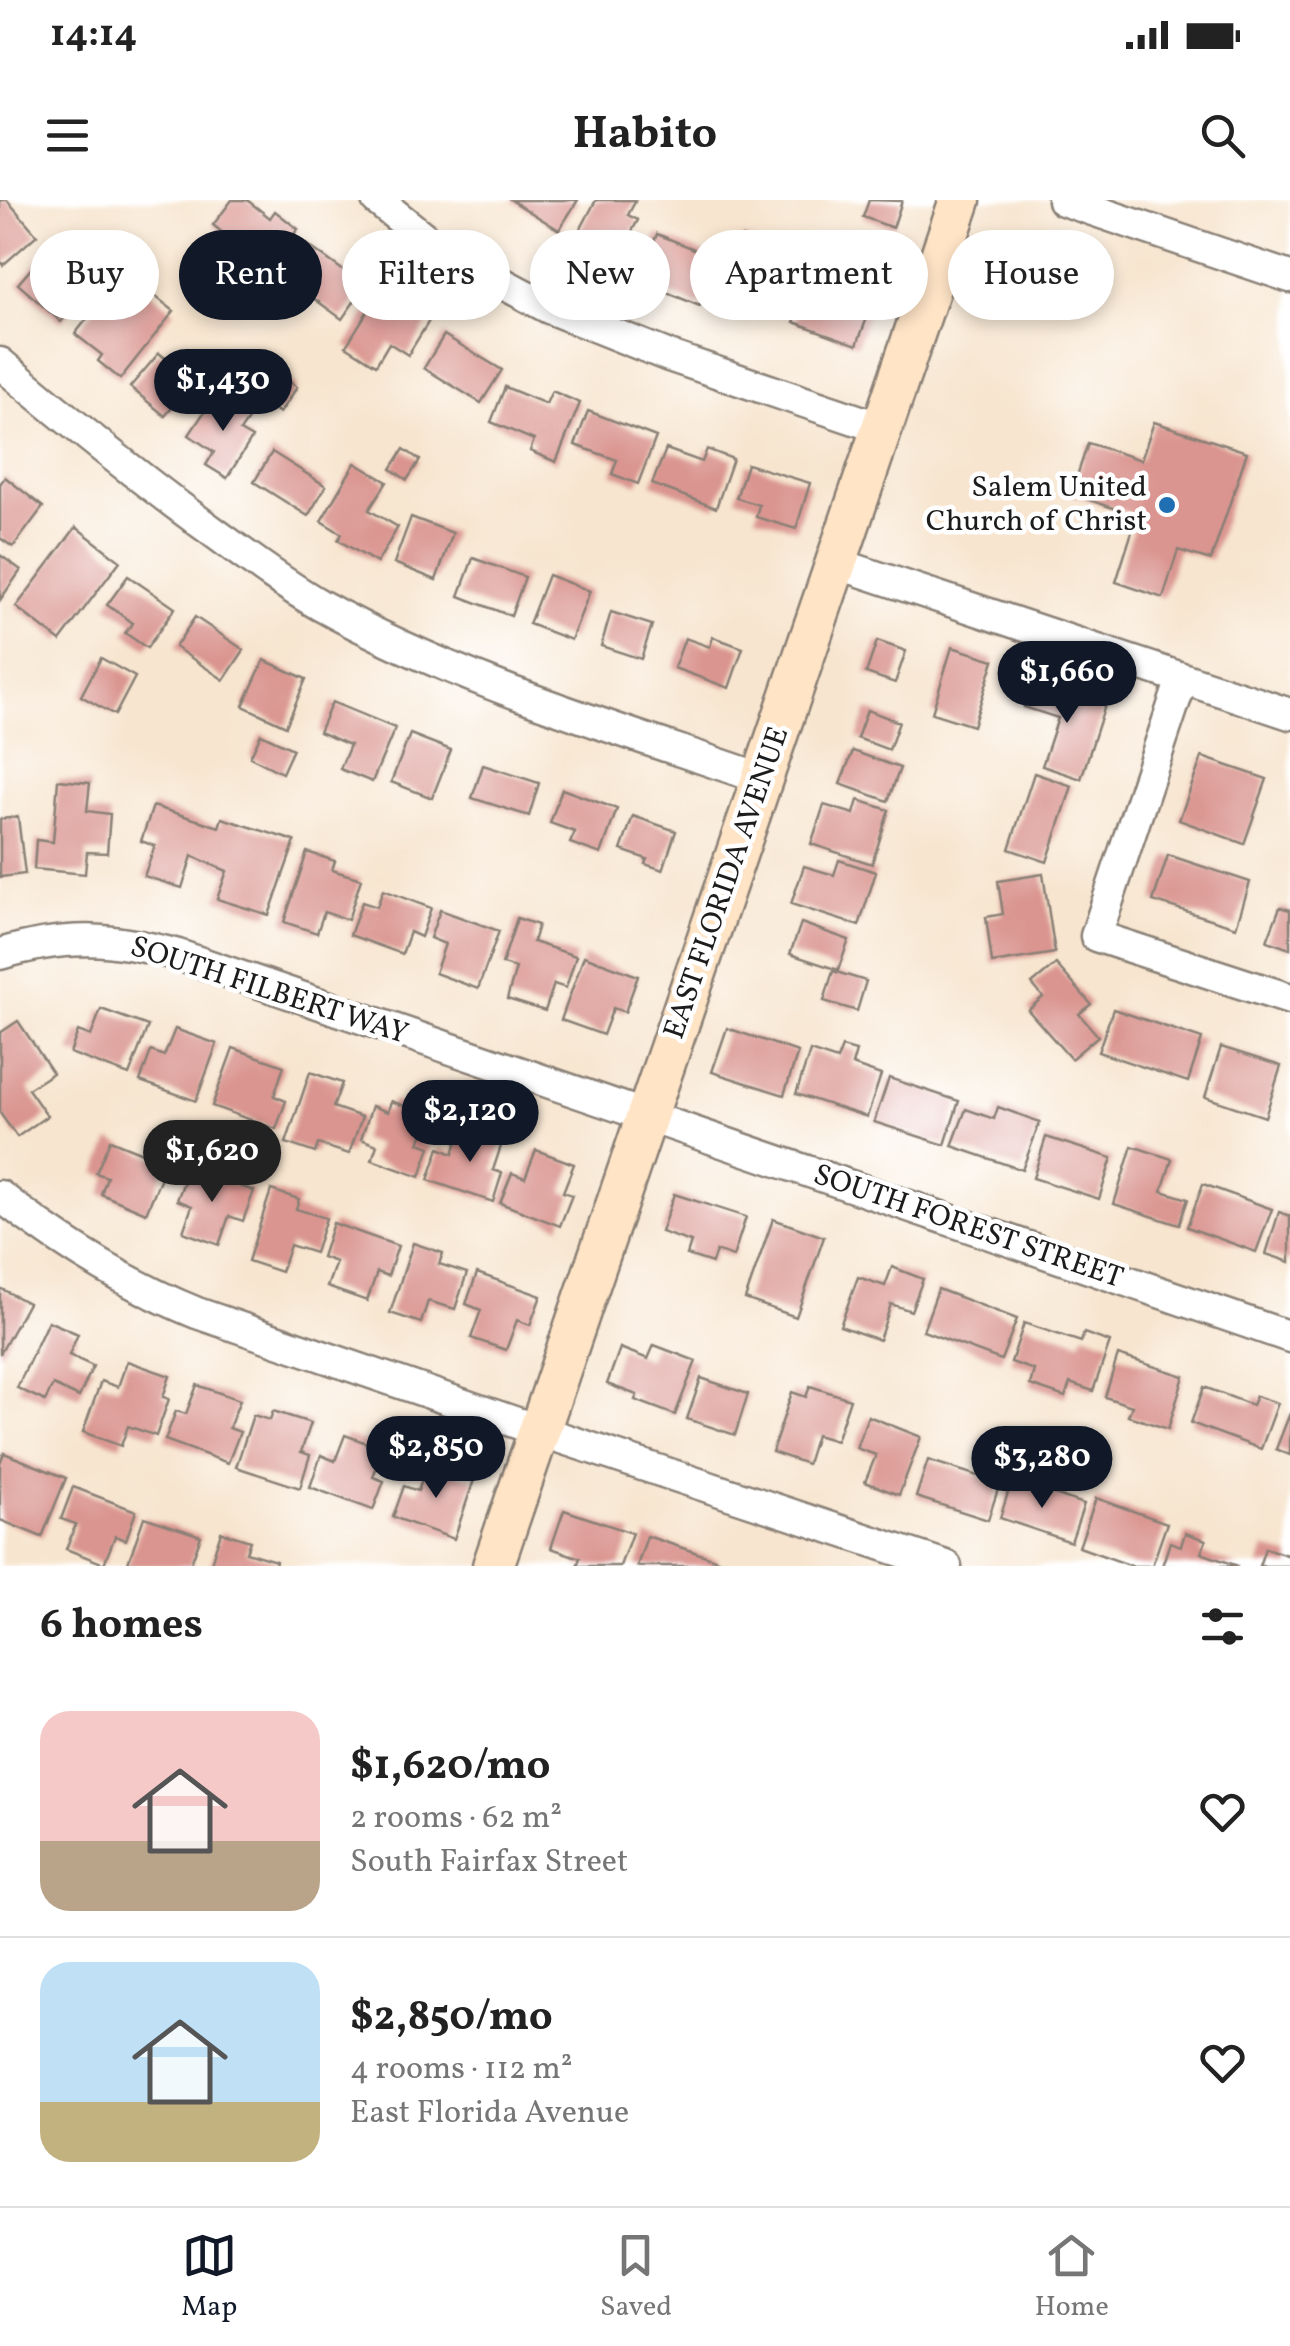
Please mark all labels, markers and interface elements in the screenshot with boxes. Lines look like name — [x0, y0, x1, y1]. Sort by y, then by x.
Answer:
text: 14:14 — [50, 9, 137, 62]
text: Habito — [573, 104, 717, 167]
icon: menu — [40, 108, 95, 163]
icon: search — [1195, 108, 1250, 163]
chip: Buy — [30, 230, 159, 320]
chip: Rent — [179, 230, 322, 320]
chip: Filters — [342, 230, 510, 320]
chip: New — [530, 230, 670, 320]
chip: Apartment — [690, 230, 928, 320]
chip: House — [948, 230, 1114, 320]
pin: $1,430 — [142, 349, 304, 434]
text: $1,430 — [176, 359, 270, 403]
place label: Salem United Church of Christ — [926, 467, 1147, 543]
marker: Salem United Church of Christ — [1156, 494, 1178, 516]
pin: $1,660 — [986, 641, 1148, 726]
text: $1,660 — [1020, 651, 1114, 695]
street label: EAST FLORIDA AVENUE — [654, 721, 800, 1045]
street label: SOUTH FILBERT WAY — [125, 926, 413, 1056]
pin: $2,120 — [389, 1080, 551, 1165]
text: $2,120 — [424, 1090, 516, 1134]
pin: $1,620 — [131, 1120, 293, 1205]
text: $1,620 — [165, 1130, 259, 1174]
street label: SOUTH FOREST STREET — [807, 1154, 1129, 1300]
pin: $2,850 — [355, 1416, 517, 1501]
text: $2,850 — [388, 1426, 484, 1470]
pin: $3,280 — [961, 1426, 1123, 1511]
text: $3,280 — [993, 1436, 1091, 1480]
text: 6 homes — [40, 1597, 203, 1656]
icon: filters — [1195, 1599, 1250, 1654]
text: $1,620/mo — [350, 1738, 551, 1797]
icon: home — [120, 1751, 240, 1871]
icon: heart — [1195, 1784, 1250, 1839]
text: 2 rooms · 62 m² — [350, 1797, 562, 1841]
text: South Fairfax Street — [350, 1841, 628, 1885]
text: $2,850/mo — [350, 1989, 553, 2048]
icon: home — [120, 2002, 240, 2122]
icon: heart — [1195, 2035, 1250, 2090]
text: 4 rooms · 112 m² — [350, 2048, 573, 2092]
text: East Florida Avenue — [350, 2092, 629, 2136]
tab: Map — [181, 2228, 237, 2327]
tab: Saved — [600, 2228, 672, 2327]
tab: Home — [1035, 2228, 1109, 2327]

